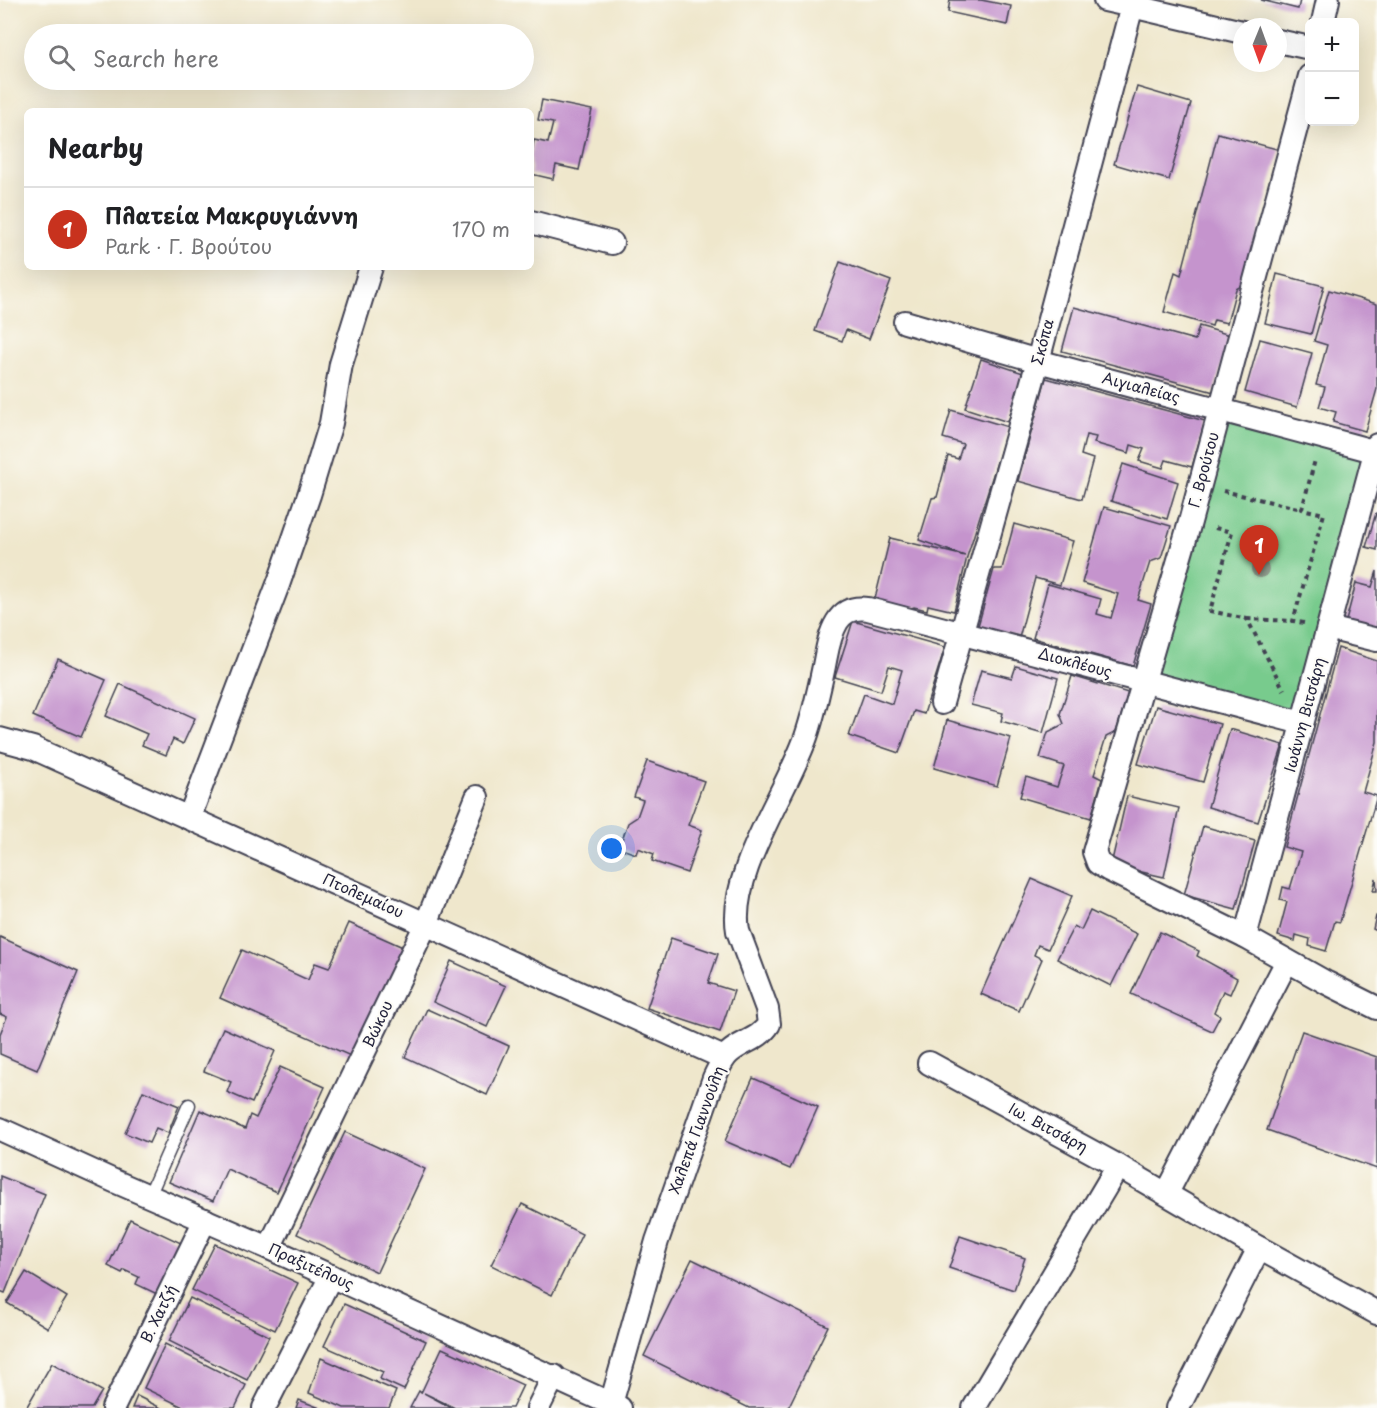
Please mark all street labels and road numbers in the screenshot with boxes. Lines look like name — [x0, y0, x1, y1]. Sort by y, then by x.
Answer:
street label: Σκόπα — [1024, 316, 1059, 367]
street label: Αιγιαλείας — [1100, 365, 1183, 408]
street label: Γ. Βρούτου — [1181, 429, 1224, 510]
street label: Διοκλέους — [1036, 641, 1115, 683]
street label: Ιωάννη Βιτσάρη — [1277, 655, 1330, 775]
street label: Πτολεμαίου — [319, 867, 408, 923]
street label: Βώκου — [356, 996, 398, 1051]
street label: Χαλεπά Γιαννούλη — [662, 1062, 729, 1197]
street label: Ιω. Βιτσάρη — [1005, 1096, 1092, 1157]
street label: Πραξιτέλους — [265, 1236, 358, 1295]
street label: Β. Χατζή — [134, 1280, 182, 1346]

